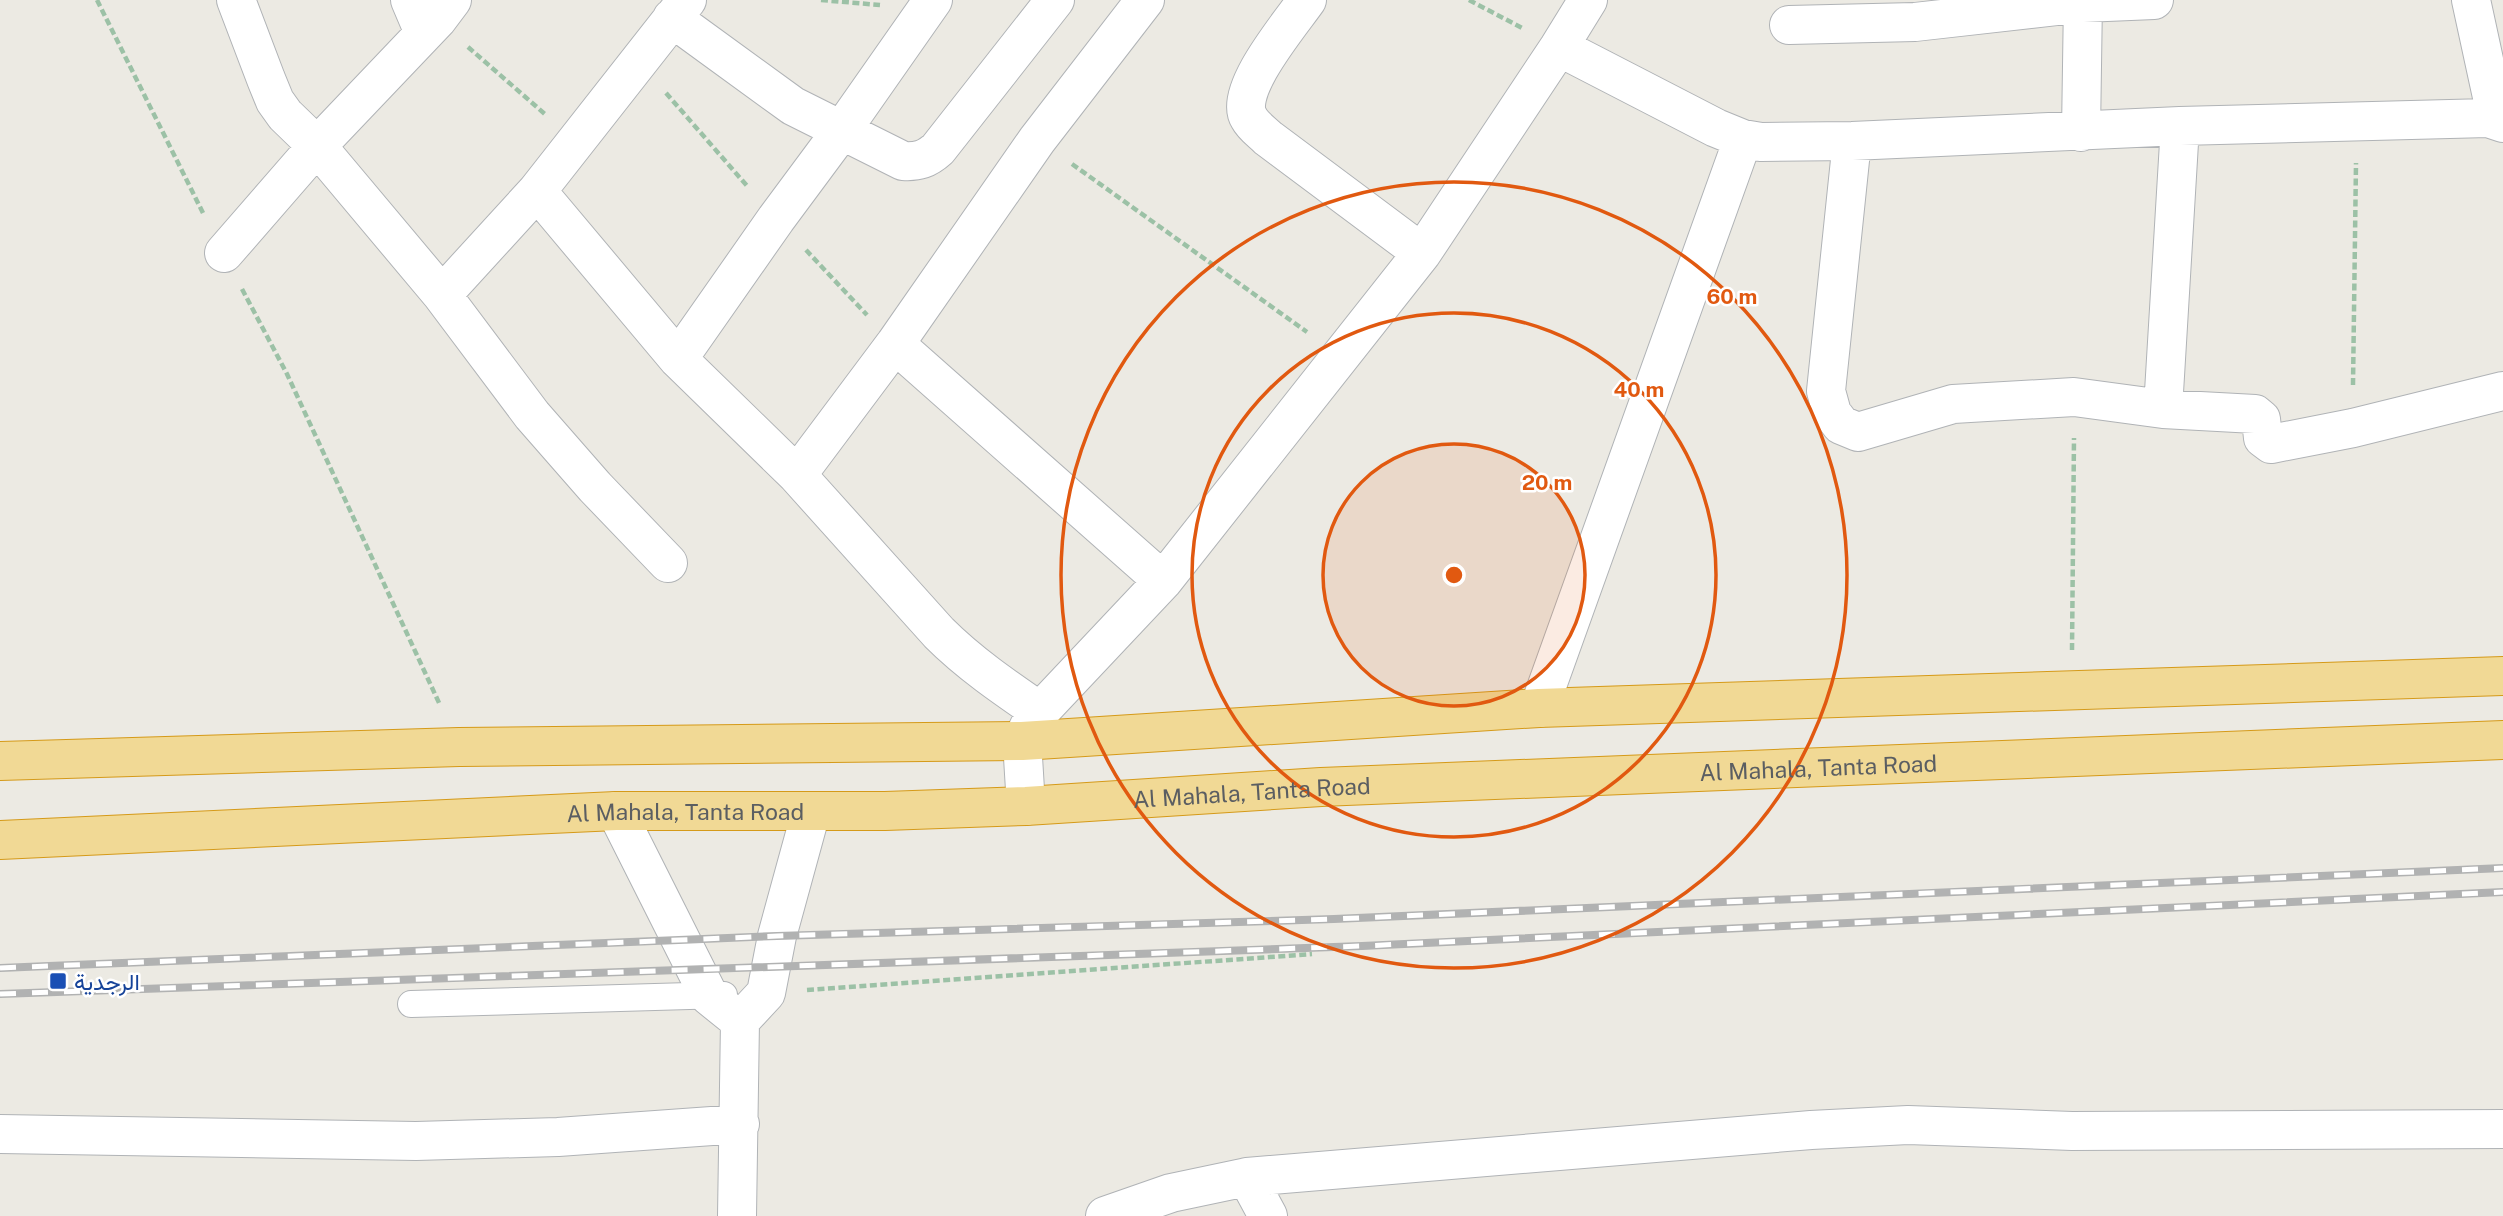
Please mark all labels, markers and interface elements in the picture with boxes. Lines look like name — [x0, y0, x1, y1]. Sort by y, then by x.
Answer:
text: 60 m — [1707, 284, 1757, 309]
text: 40 m — [1614, 377, 1664, 402]
text: 20 m — [1522, 470, 1572, 495]
centre of rings — [1442, 563, 1466, 587]
street label: Al Mahala, Tanta Road — [1699, 749, 1938, 785]
street label: Al Mahala, Tanta Road — [1132, 772, 1371, 813]
street label: Al Mahala, Tanta Road — [566, 798, 804, 827]
place label: الرجدية — [74, 968, 140, 997]
marker: الرجدية — [48, 971, 68, 991]

